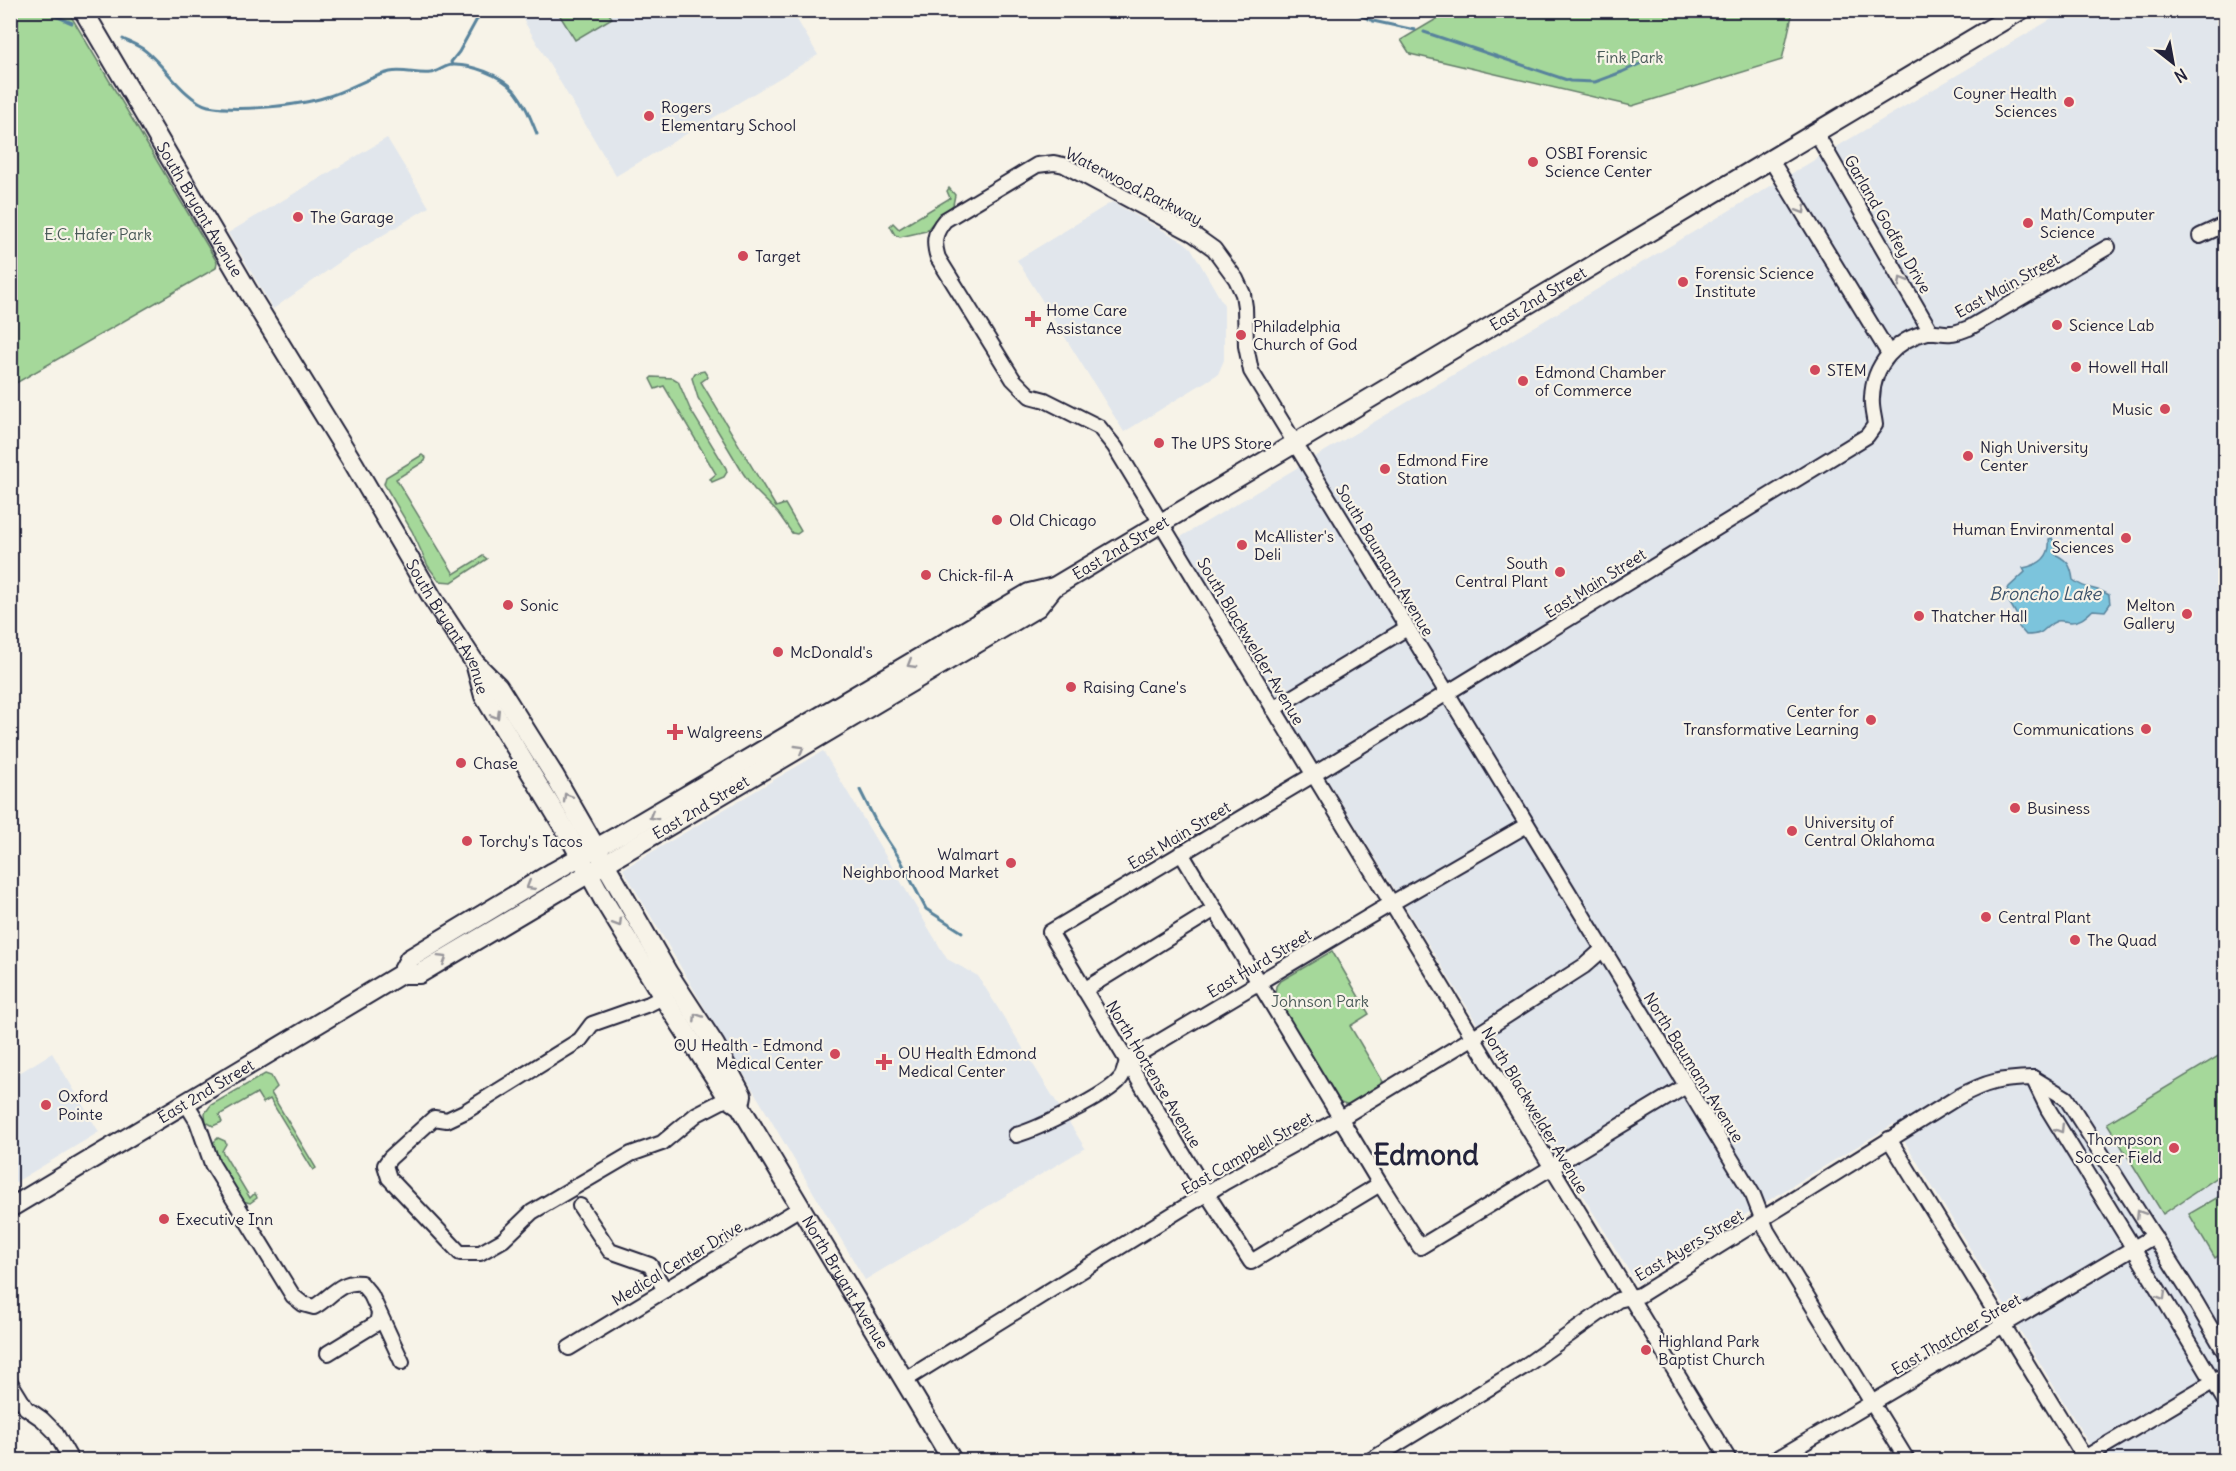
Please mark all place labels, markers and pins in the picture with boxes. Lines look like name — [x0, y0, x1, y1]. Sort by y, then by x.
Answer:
place label: Coyner Health Sciences — [1953, 83, 2057, 121]
marker: Coyner Health Sciences — [2062, 95, 2076, 109]
place label: Rogers Elementary School — [661, 97, 796, 135]
marker: Rogers Elementary School — [642, 109, 656, 123]
place label: OSBI Forensic Science Center — [1545, 143, 1652, 181]
marker: OSBI Forensic Science Center — [1526, 155, 1540, 169]
place label: Math/Computer Science — [2040, 204, 2155, 242]
place label: The Garage — [310, 207, 394, 227]
marker: The Garage — [291, 210, 305, 224]
marker: Math/Computer Science — [2021, 216, 2035, 230]
place label: Target — [755, 246, 801, 266]
marker: Target — [736, 249, 750, 263]
place label: Forensic Science Institute — [1695, 263, 1814, 301]
marker: Forensic Science Institute — [1676, 275, 1690, 289]
place label: Home Care Assistance — [1046, 300, 1127, 338]
marker: Home Care Assistance — [1024, 310, 1042, 328]
place label: Science Lab — [2069, 315, 2155, 335]
place label: Philadelphia Church of God — [1253, 316, 1357, 354]
marker: Science Lab — [2050, 318, 2064, 332]
marker: Philadelphia Church of God — [1234, 328, 1248, 342]
place label: Howell Hall — [2088, 357, 2168, 377]
place label: STEM — [1827, 360, 1867, 380]
marker: Howell Hall — [2069, 360, 2083, 374]
place label: Edmond Chamber of Commerce — [1535, 362, 1666, 400]
marker: STEM — [1808, 363, 1822, 377]
marker: Edmond Chamber of Commerce — [1516, 374, 1530, 388]
place label: Music — [2112, 399, 2153, 419]
marker: Music — [2158, 402, 2172, 416]
place label: The UPS Store — [1171, 433, 1272, 453]
marker: The UPS Store — [1152, 436, 1166, 450]
place label: Nigh University Center — [1980, 437, 2088, 475]
marker: Nigh University Center — [1961, 449, 1975, 463]
place label: Edmond Fire Station — [1397, 450, 1488, 488]
marker: Edmond Fire Station — [1378, 462, 1392, 476]
place label: Old Chicago — [1009, 510, 1097, 530]
marker: Old Chicago — [990, 513, 1004, 527]
place label: Human Environmental Sciences — [1953, 519, 2114, 557]
place label: McAllister's Deli — [1254, 526, 1334, 564]
marker: Human Environmental Sciences — [2119, 531, 2133, 545]
marker: McAllister's Deli — [1235, 538, 1249, 552]
place label: South Central Plant — [1455, 553, 1549, 591]
place label: Chick-fil-A — [938, 565, 1013, 585]
marker: South Central Plant — [1553, 565, 1567, 579]
marker: Chick-fil-A — [919, 568, 933, 582]
place label: Sonic — [520, 595, 559, 615]
place label: Melton Gallery — [2123, 595, 2175, 633]
marker: Sonic — [501, 598, 515, 612]
place label: Thatcher Hall — [1931, 606, 2027, 626]
marker: Melton Gallery — [2180, 607, 2194, 621]
marker: Thatcher Hall — [1912, 609, 1926, 623]
place label: McDonald's — [790, 642, 873, 662]
marker: McDonald's — [771, 645, 785, 659]
place label: Raising Cane's — [1083, 677, 1186, 697]
marker: Raising Cane's — [1064, 680, 1078, 694]
place label: Center for Transformative Learning — [1683, 701, 1859, 739]
marker: Center for Transformative Learning — [1864, 713, 1878, 727]
place label: Communications — [2013, 719, 2134, 739]
place label: Walgreens — [687, 722, 763, 742]
marker: Communications — [2139, 722, 2153, 736]
marker: Walgreens — [668, 725, 682, 739]
place label: Chase — [473, 753, 518, 773]
marker: Chase — [454, 756, 468, 770]
place label: Business — [2027, 798, 2090, 818]
marker: Business — [2008, 801, 2022, 815]
place label: University of Central Oklahoma — [1804, 812, 1935, 850]
marker: University of Central Oklahoma — [1785, 824, 1799, 838]
place label: Torchy's Tacos — [479, 831, 583, 851]
marker: Torchy's Tacos — [460, 834, 474, 848]
place label: Walmart Neighborhood Market — [842, 844, 1000, 882]
marker: Walmart Neighborhood Market — [1004, 856, 1018, 870]
place label: Central Plant — [1998, 907, 2092, 927]
marker: Central Plant — [1979, 910, 1993, 924]
place label: The Quad — [2087, 930, 2157, 950]
marker: The Quad — [2068, 933, 2082, 947]
place label: OU Health - Edmond Medical Center — [674, 1035, 823, 1073]
place label: OU Health Edmond Medical Center — [898, 1043, 1037, 1081]
marker: OU Health - Edmond Medical Center — [828, 1047, 842, 1061]
marker: OU Health Edmond Medical Center — [875, 1053, 893, 1071]
place label: Oxford Pointe — [58, 1086, 108, 1124]
marker: Oxford Pointe — [39, 1098, 53, 1112]
place label: Thompson Soccer Field — [2075, 1129, 2162, 1167]
marker: Thompson Soccer Field — [2167, 1141, 2181, 1155]
place label: Executive Inn — [176, 1209, 273, 1229]
marker: Executive Inn — [157, 1212, 171, 1226]
place label: Highland Park Baptist Church — [1658, 1331, 1765, 1369]
marker: Highland Park Baptist Church — [1639, 1343, 1653, 1357]

